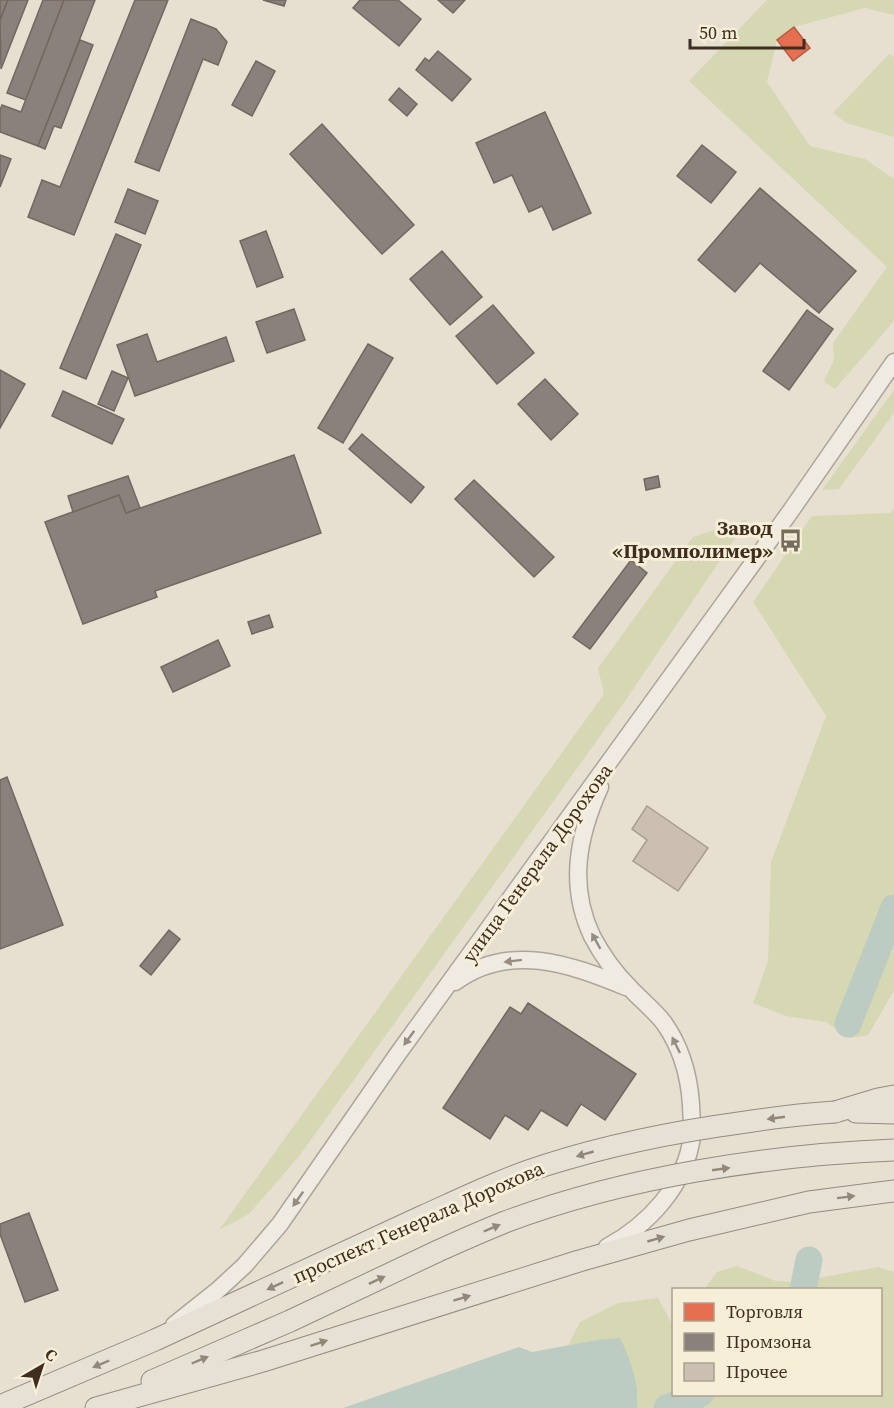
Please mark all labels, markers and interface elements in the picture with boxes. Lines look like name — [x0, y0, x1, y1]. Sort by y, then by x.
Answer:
scale bar — [690, 12, 804, 50]
text: 50 m — [699, 20, 737, 45]
place label: Завод «Промполимер» — [612, 514, 773, 565]
bus stop icon: Завод «Промполимер» — [778, 527, 804, 553]
street label: улица Генерала Дорохова — [455, 757, 619, 968]
one-way arrow — [591, 933, 601, 950]
one-way arrow — [504, 956, 523, 966]
one-way arrow — [403, 1030, 415, 1046]
one-way arrow — [671, 1037, 680, 1054]
one-way arrow — [767, 1113, 786, 1122]
one-way arrow — [576, 1150, 594, 1159]
street label: проспект Генерала Дорохова — [288, 1154, 549, 1290]
one-way arrow — [711, 1164, 730, 1173]
one-way arrow — [292, 1190, 303, 1207]
one-way arrow — [837, 1192, 856, 1202]
one-way arrow — [483, 1223, 501, 1232]
one-way arrow — [647, 1234, 665, 1243]
one-way arrow — [369, 1275, 386, 1284]
one-way arrow — [267, 1281, 284, 1290]
legend — [672, 1288, 882, 1396]
one-way arrow — [453, 1293, 471, 1302]
text: Торговля — [726, 1299, 803, 1324]
text: Промзона — [726, 1329, 812, 1354]
north arrow — [12, 1336, 72, 1396]
one-way arrow — [310, 1338, 328, 1347]
text: С — [41, 1343, 62, 1366]
one-way arrow — [191, 1355, 209, 1365]
one-way arrow — [92, 1359, 110, 1369]
text: Прочее — [726, 1359, 788, 1384]

